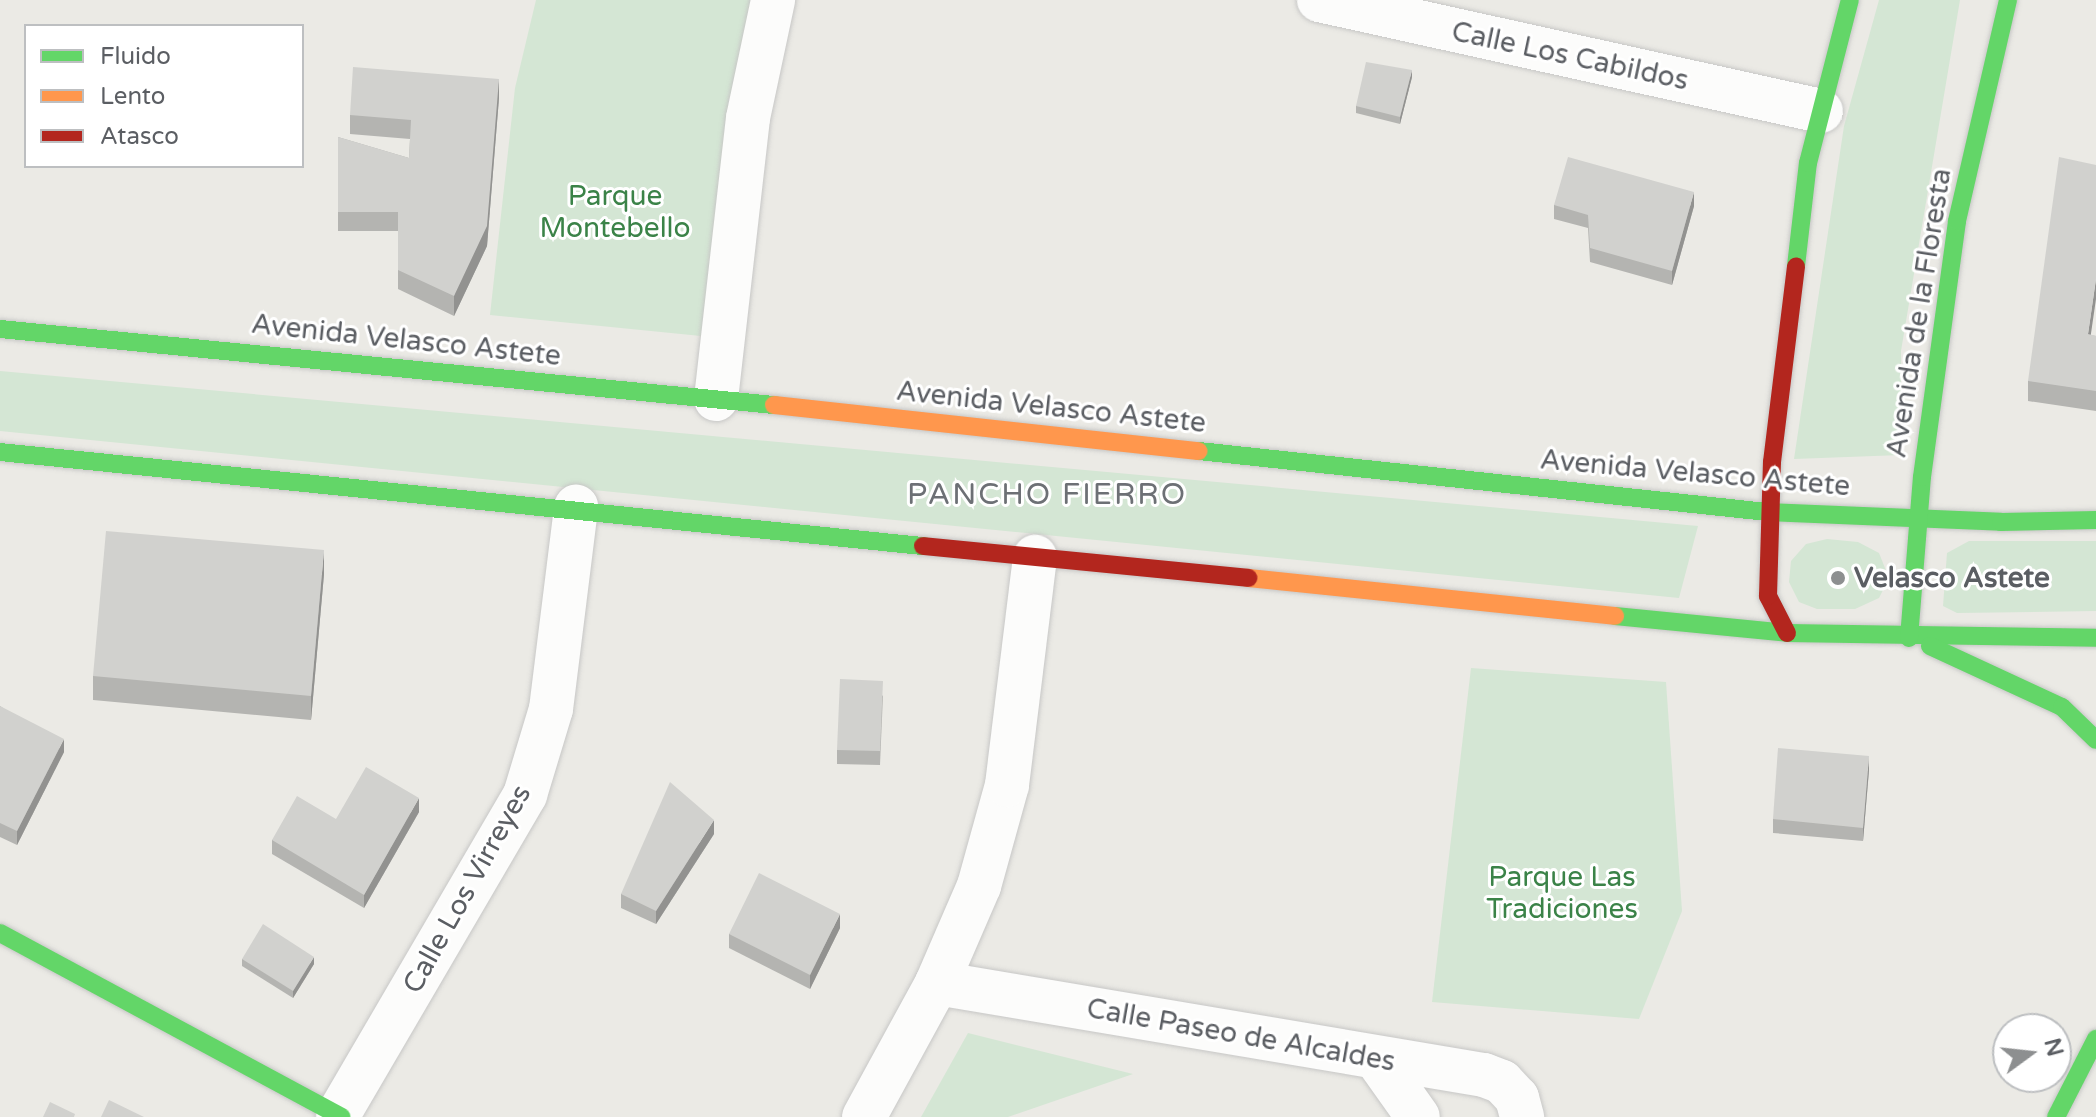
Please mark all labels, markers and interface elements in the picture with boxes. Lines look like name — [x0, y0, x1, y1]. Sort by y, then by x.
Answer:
street label: Calle Los Cabildos — [1449, 15, 1691, 97]
legend — [24, 24, 304, 168]
text: Fluido — [100, 42, 171, 71]
text: Lento — [100, 82, 165, 111]
text: Atasco — [100, 122, 179, 151]
street label: Avenida de la Floresta — [1880, 166, 1958, 460]
park label: Parque Montebello — [539, 179, 691, 245]
street label: Avenida Velasco Astete — [250, 307, 562, 373]
street label: Avenida Velasco Astete — [895, 374, 1207, 440]
street label: Avenida Velasco Astete — [1539, 443, 1851, 503]
district label: PANCHO FIERRO — [907, 477, 1187, 513]
place label: Velasco Astete — [1854, 561, 2050, 595]
marker: Velasco Astete — [1829, 569, 1847, 587]
street label: Calle Los Virreyes — [396, 779, 538, 999]
park label: Parque Las Tradiciones — [1486, 860, 1638, 926]
street label: Calle Paseo de Alcaldes — [1084, 991, 1398, 1079]
north arrow — [1992, 1013, 2072, 1093]
text: N — [2038, 1035, 2068, 1059]

